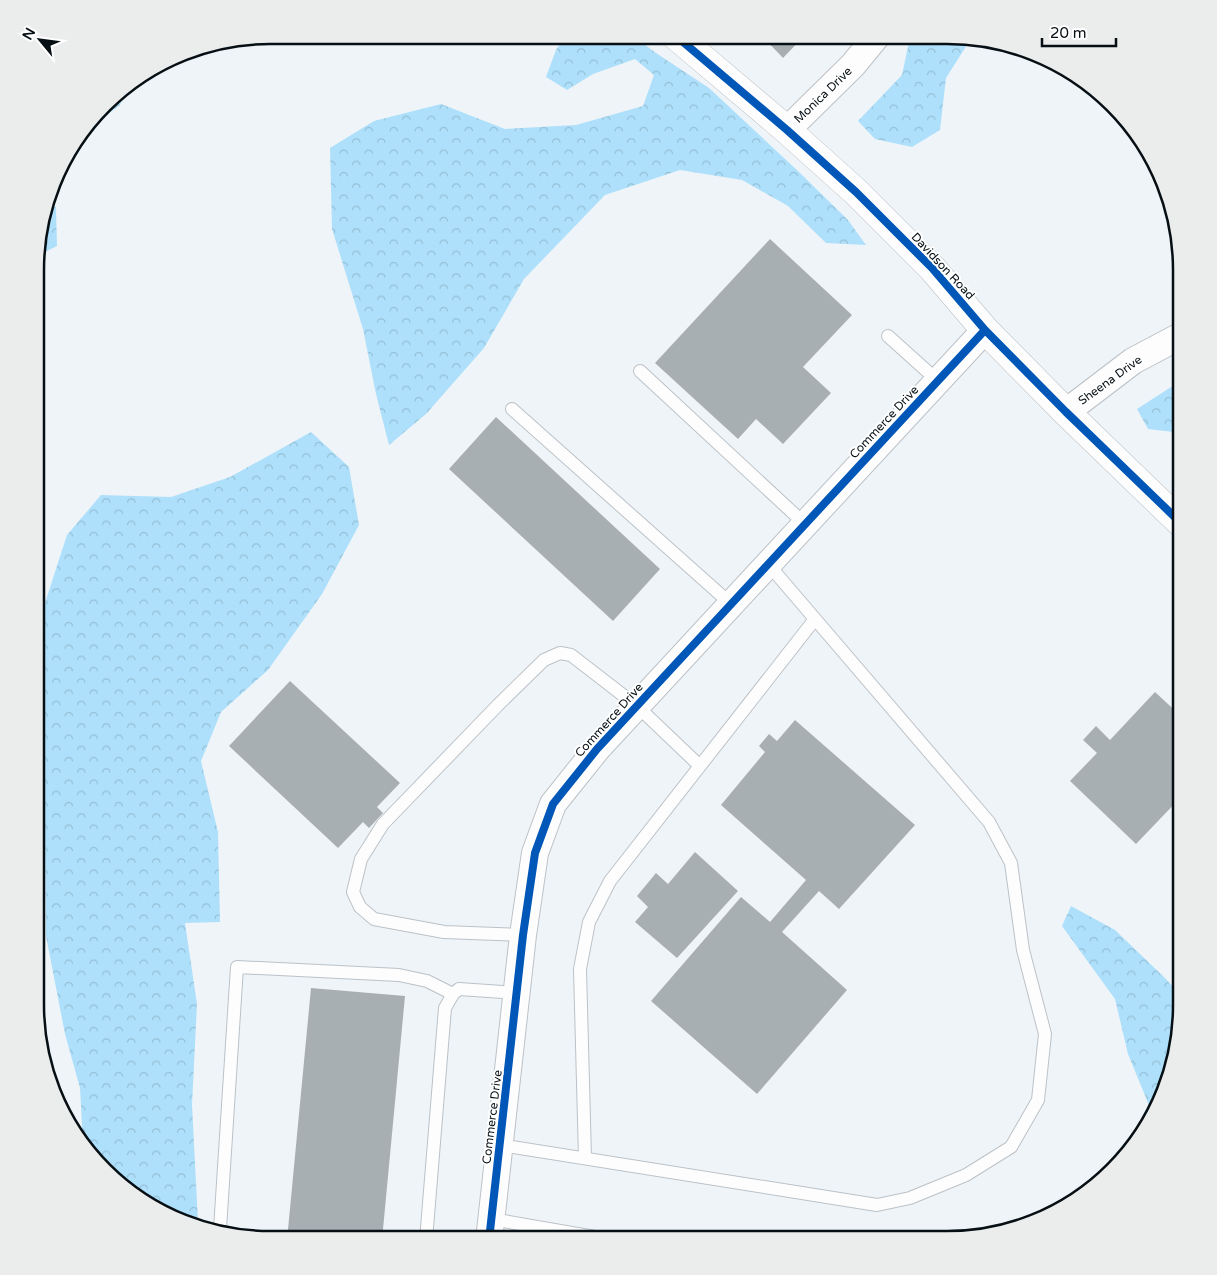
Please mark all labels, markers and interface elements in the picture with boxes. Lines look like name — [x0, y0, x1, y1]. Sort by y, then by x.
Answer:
north arrow — [15, 15, 65, 65]
scale bar — [1042, 15, 1116, 47]
text: 20 m — [1050, 24, 1087, 42]
text: N — [19, 25, 39, 43]
street label: Monica Drive — [791, 64, 855, 126]
street label: Davidson Road — [909, 230, 977, 302]
street label: Sheena Drive — [1076, 352, 1145, 408]
street label: Commerce Drive — [847, 383, 921, 461]
street label: Commerce Drive — [572, 680, 646, 760]
street label: Commerce Drive — [479, 1069, 505, 1165]

